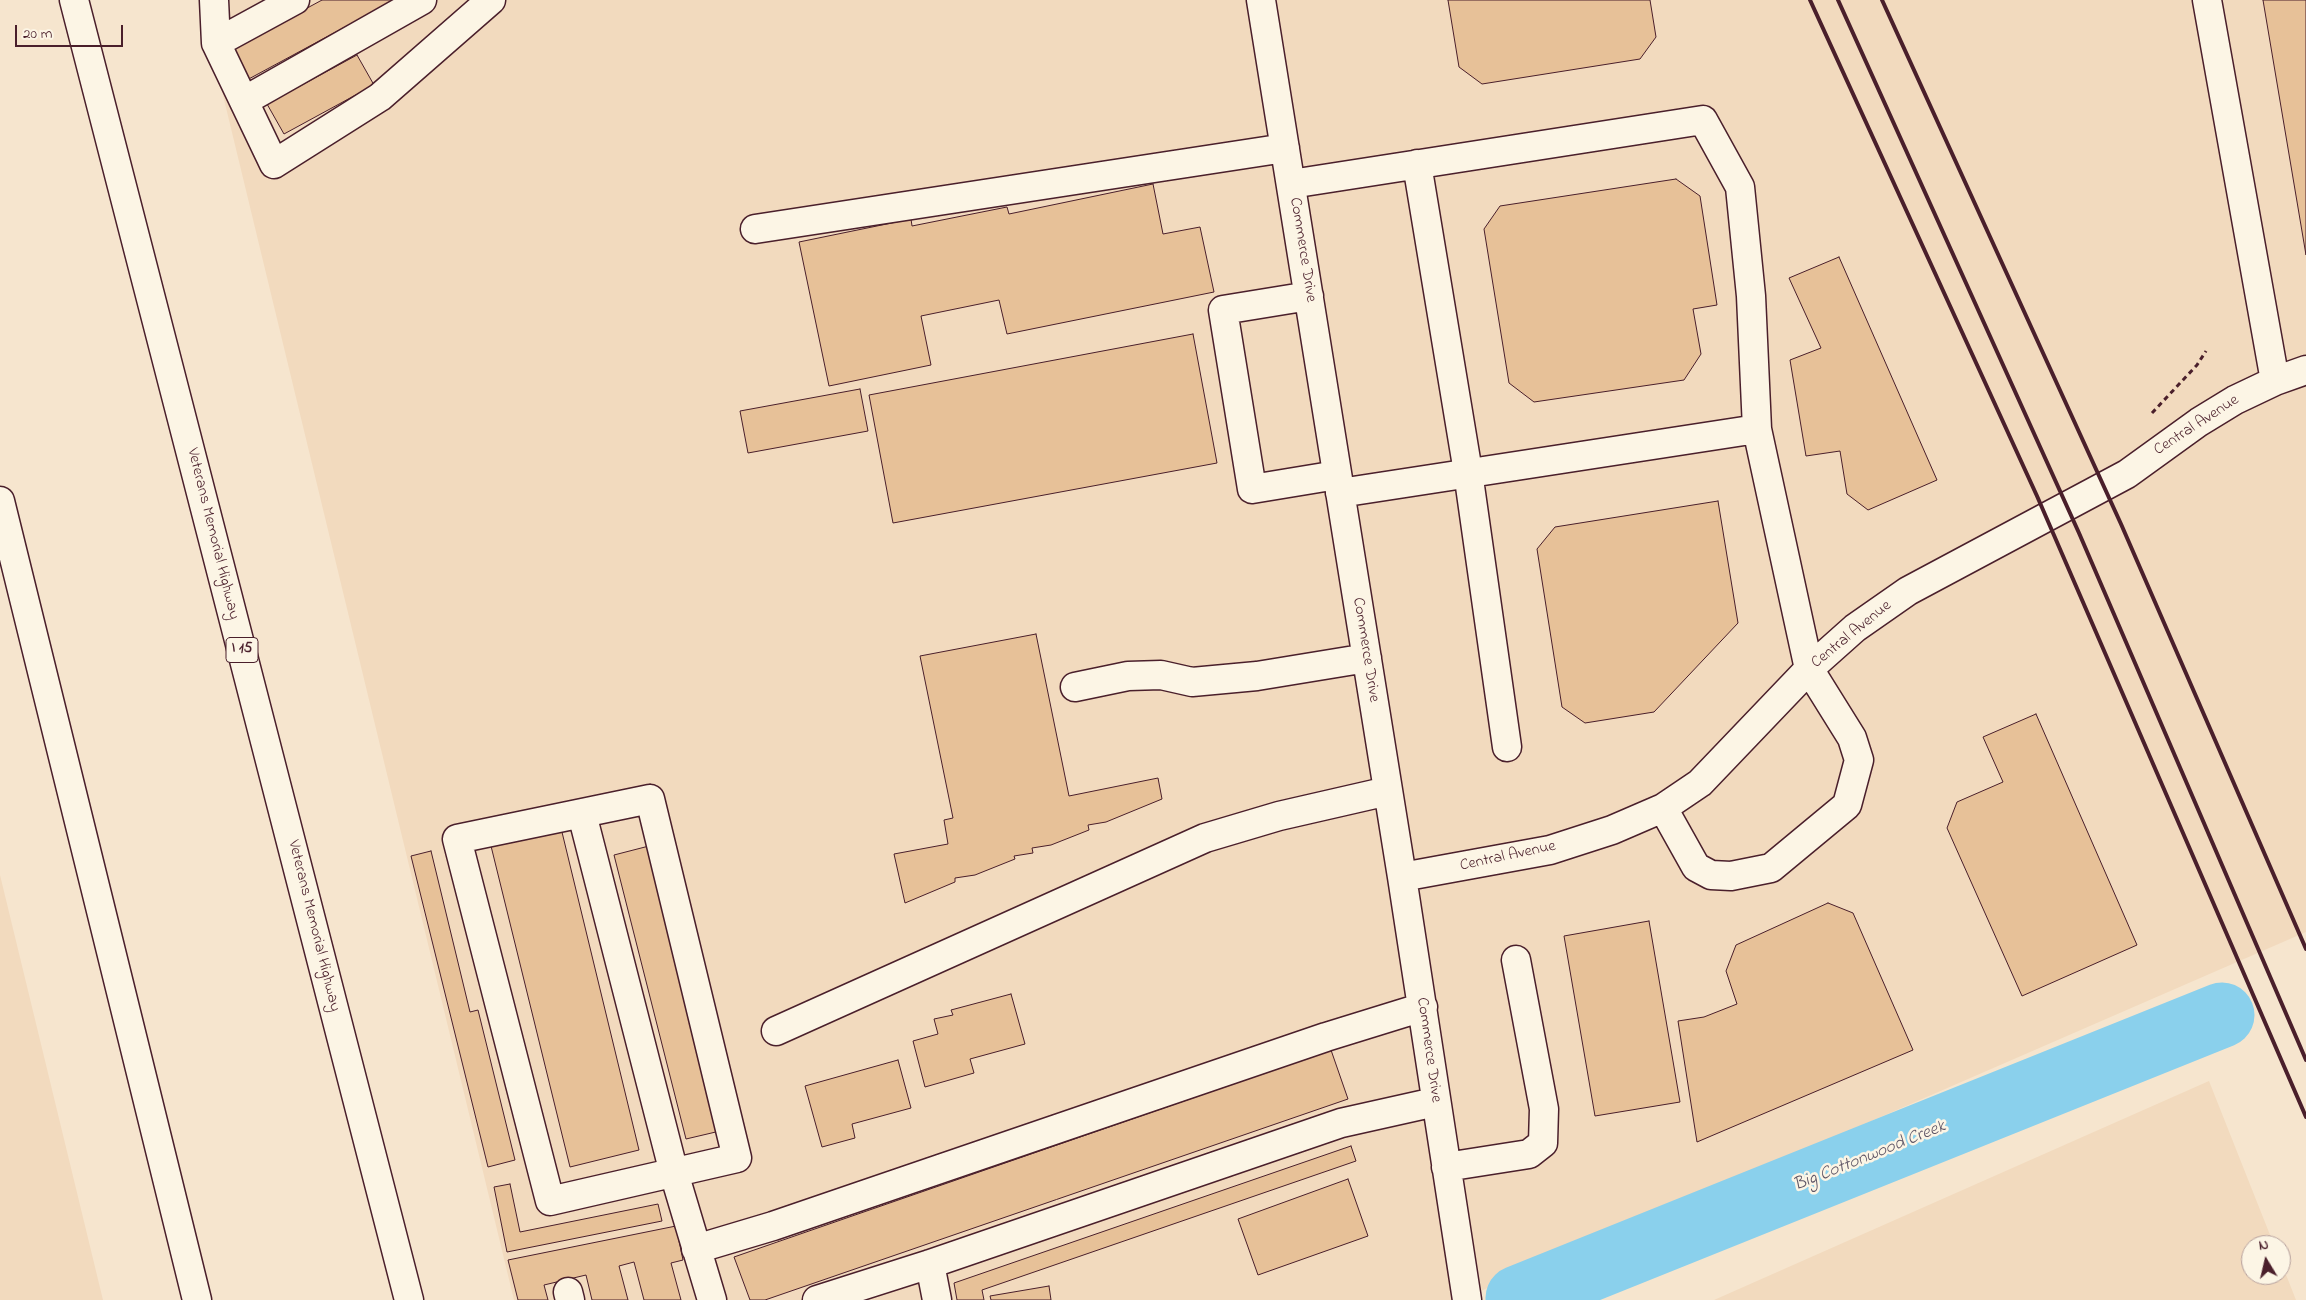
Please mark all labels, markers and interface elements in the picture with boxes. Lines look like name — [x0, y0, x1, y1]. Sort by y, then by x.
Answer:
scale bar — [18, 15, 125, 47]
text: 20 m — [23, 23, 52, 45]
street label: Commerce Drive — [1284, 196, 1320, 304]
street label: Central Avenue — [2151, 391, 2243, 461]
street label: Veterans Memorial Highway — [181, 446, 243, 622]
street label: Commerce Drive — [1347, 596, 1383, 704]
street label: Central Avenue — [1808, 597, 1896, 673]
road number: I 15 — [226, 638, 258, 662]
street label: Central Avenue — [1458, 837, 1558, 877]
street label: Veterans Memorial Highway — [282, 838, 344, 1014]
street label: Commerce Drive — [1411, 996, 1445, 1104]
water label: Big Cottonwood Creek — [1791, 1117, 1949, 1197]
north arrow — [2241, 1235, 2291, 1285]
text: N — [2257, 1235, 2270, 1257]

